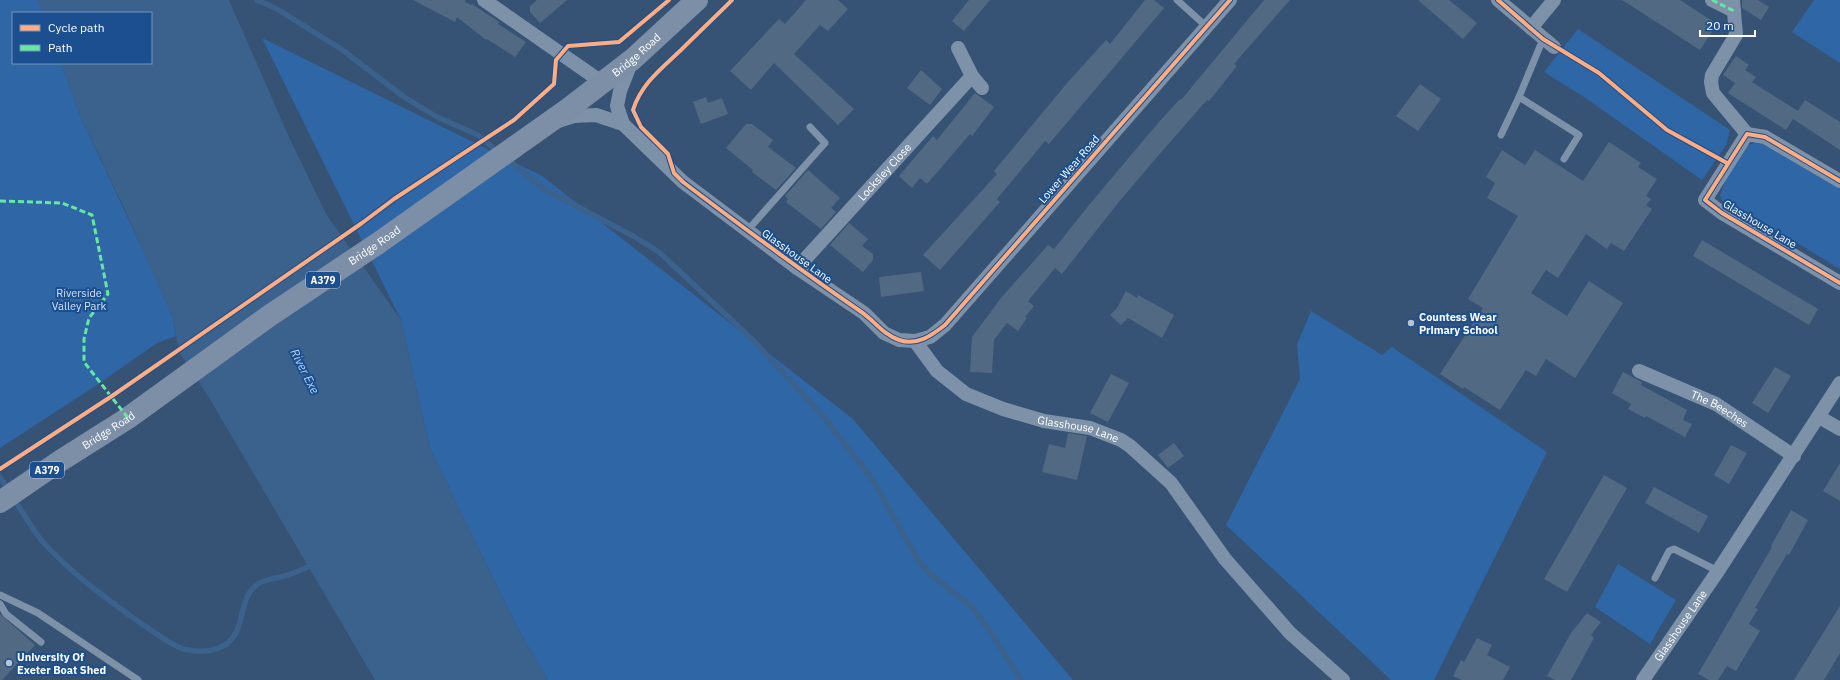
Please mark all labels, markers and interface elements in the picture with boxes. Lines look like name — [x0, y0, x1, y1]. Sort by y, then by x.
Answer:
legend — [12, 12, 152, 64]
scale bar — [1700, 12, 1755, 38]
text: 20 m — [1706, 18, 1734, 33]
text: Cycle path — [48, 20, 105, 35]
street label: Bridge Road — [609, 30, 664, 80]
text: Path — [48, 40, 73, 55]
street label: Lower Wear Road — [1035, 132, 1103, 206]
street label: Locksley Close — [855, 140, 914, 203]
street label: Glasshouse Lane — [1721, 197, 1799, 251]
street label: Bridge Road — [346, 223, 403, 268]
street label: Glasshouse Lane — [759, 226, 835, 286]
road number: A379 — [306, 272, 340, 288]
park label: Riverside Valley Park — [52, 286, 106, 313]
place label: Countess Wear Primary School — [1419, 310, 1498, 337]
marker: Countess Wear Primary School — [1406, 318, 1416, 328]
water label: River Exe — [287, 346, 323, 396]
street label: The Beeches — [1689, 387, 1751, 430]
street label: Bridge Road — [79, 408, 138, 452]
street label: Glasshouse Lane — [1036, 412, 1121, 445]
road number: A379 — [30, 462, 64, 478]
street label: Glasshouse Lane — [1651, 587, 1710, 664]
place label: University Of Exeter Boat Shed — [17, 650, 106, 677]
marker: University Of Exeter Boat Shed — [4, 658, 14, 668]

